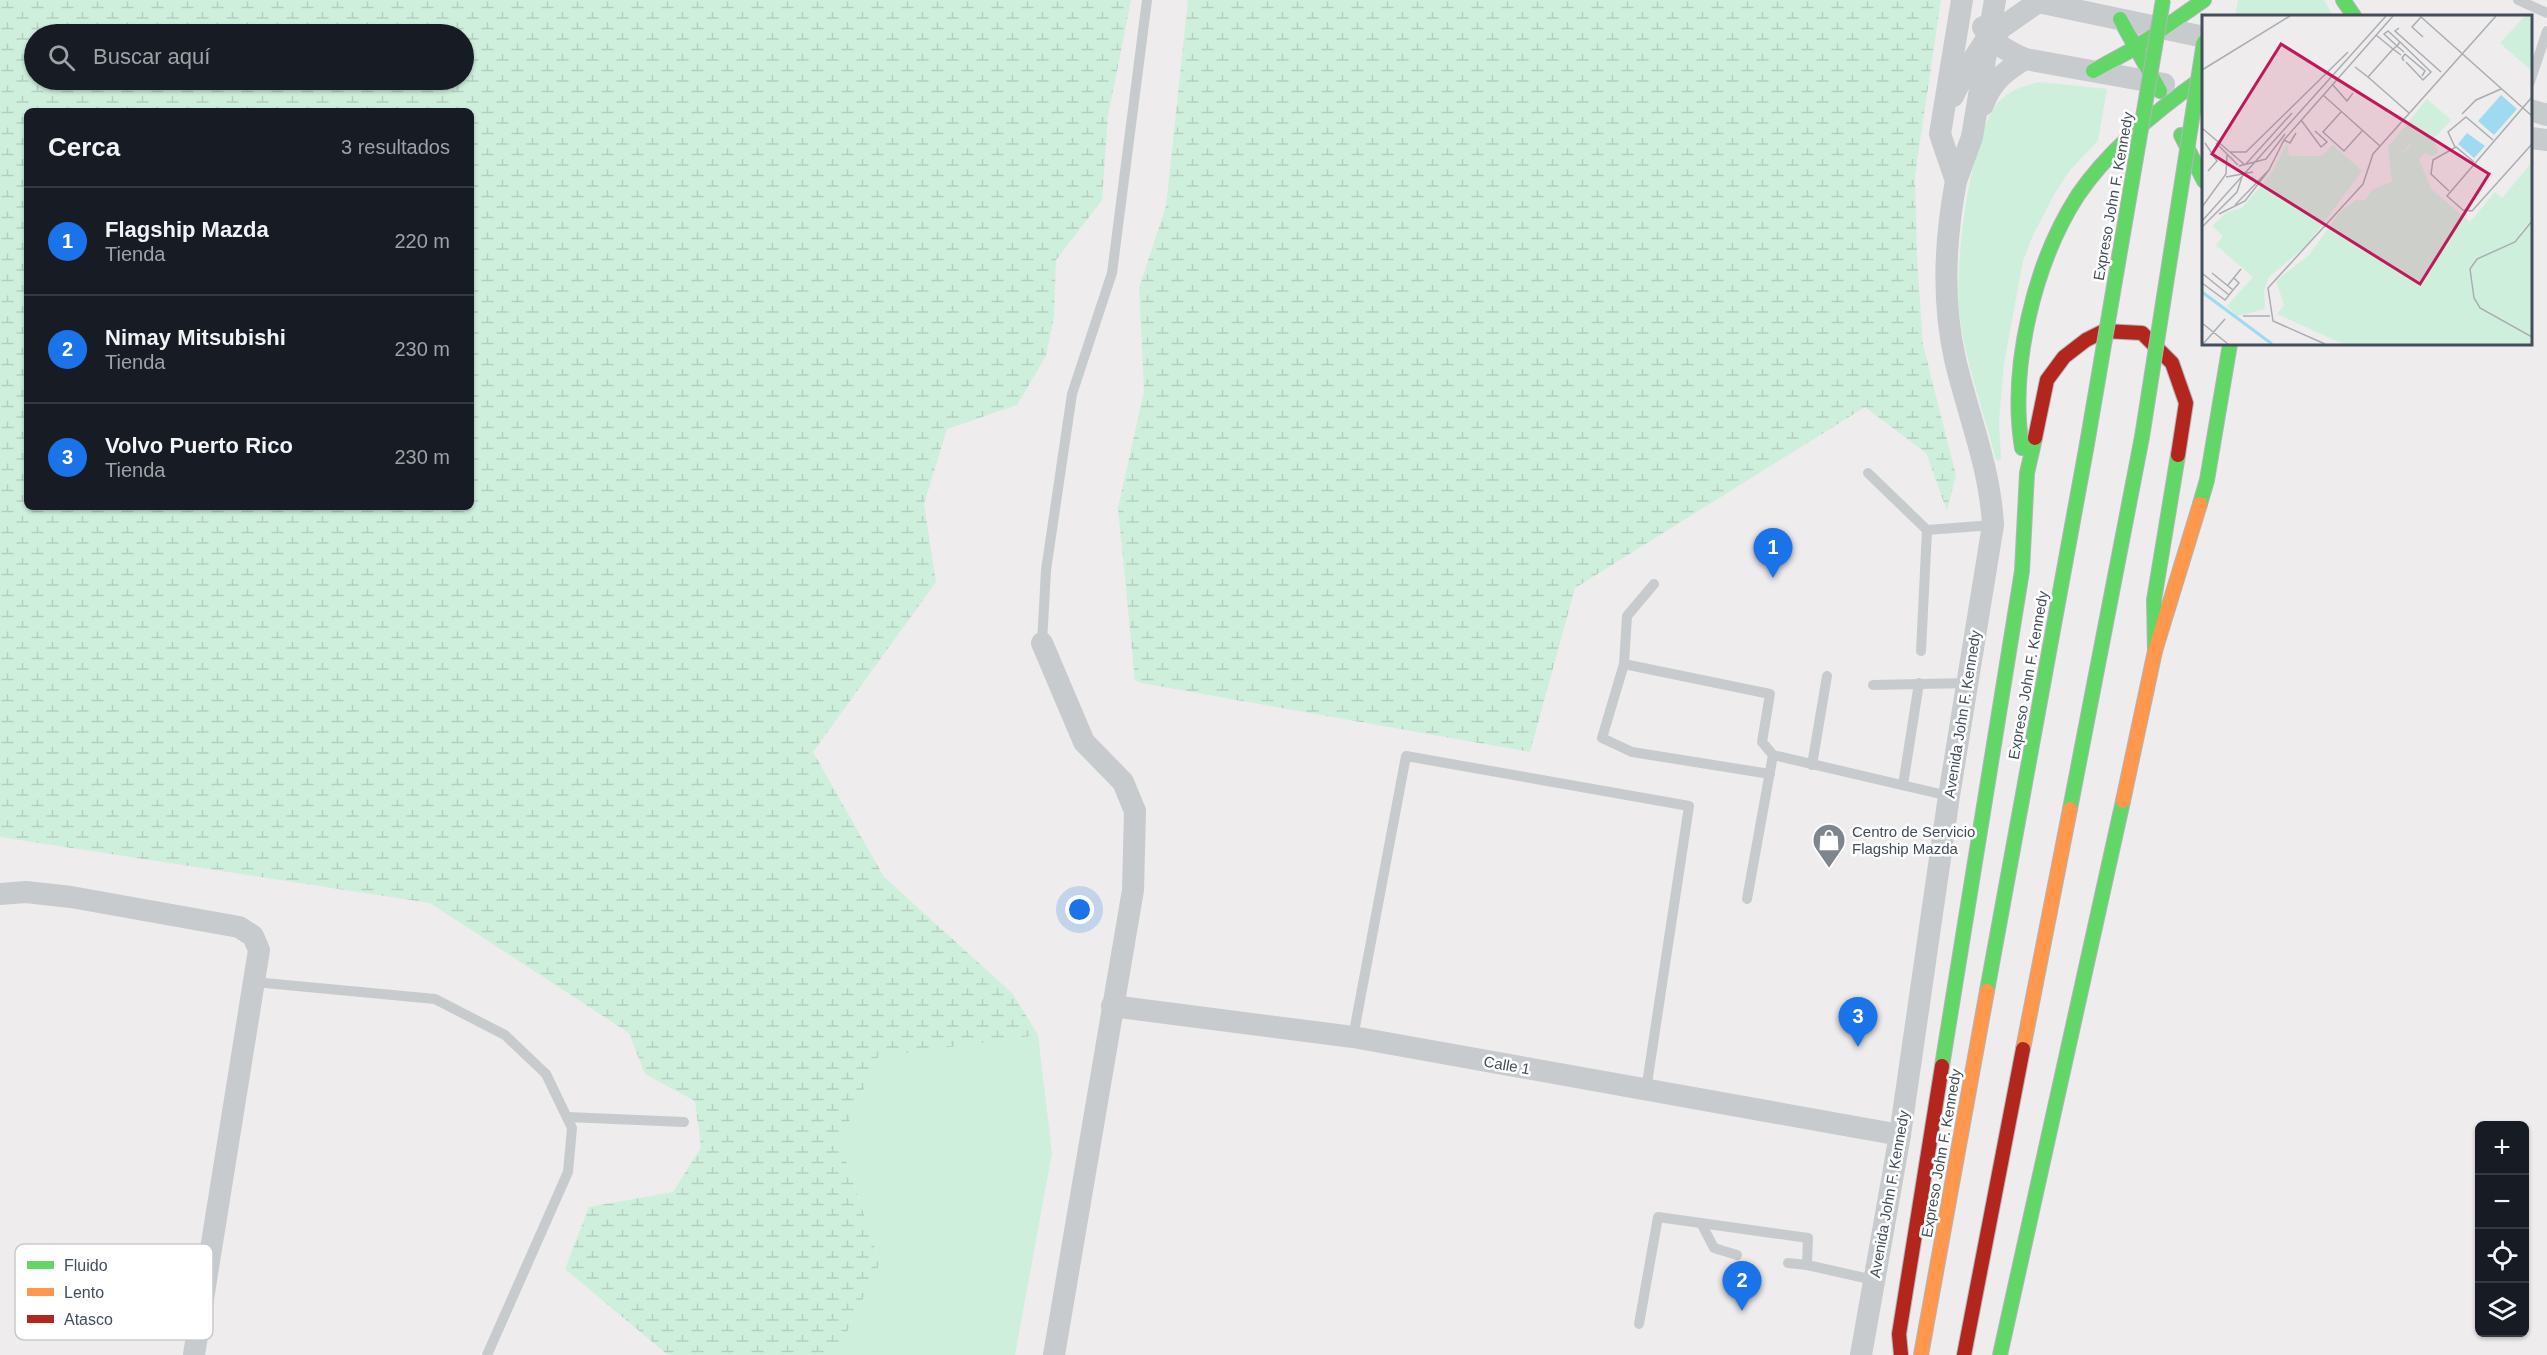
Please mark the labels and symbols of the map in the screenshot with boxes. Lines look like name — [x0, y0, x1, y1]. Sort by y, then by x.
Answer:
inset map — [2202, 15, 2532, 345]
street label: Expreso John F. Kennedy — [2090, 110, 2136, 282]
pin: 1 — [1754, 528, 1792, 578]
street label: Expreso John F. Kennedy — [2005, 589, 2051, 761]
street label: Avenida John F. Kennedy — [1940, 628, 1984, 799]
shop icon: Centro de Servicio Flagship Mazda — [1811, 822, 1847, 869]
place label: Centro de Servicio Flagship Mazda — [1852, 823, 1975, 857]
your location — [1065, 895, 1094, 924]
pin: 3 — [1838, 998, 1878, 1047]
street label: Calle 1 — [1483, 1053, 1531, 1077]
street label: Expreso John F. Kennedy — [1918, 1067, 1964, 1239]
street label: Avenida John F. Kennedy — [1866, 1108, 1912, 1279]
legend — [15, 1244, 213, 1340]
text: Fluido — [64, 1257, 108, 1274]
pin: 2 — [1722, 1262, 1762, 1311]
text: Lento — [64, 1284, 104, 1301]
text: Atasco — [64, 1311, 113, 1328]

